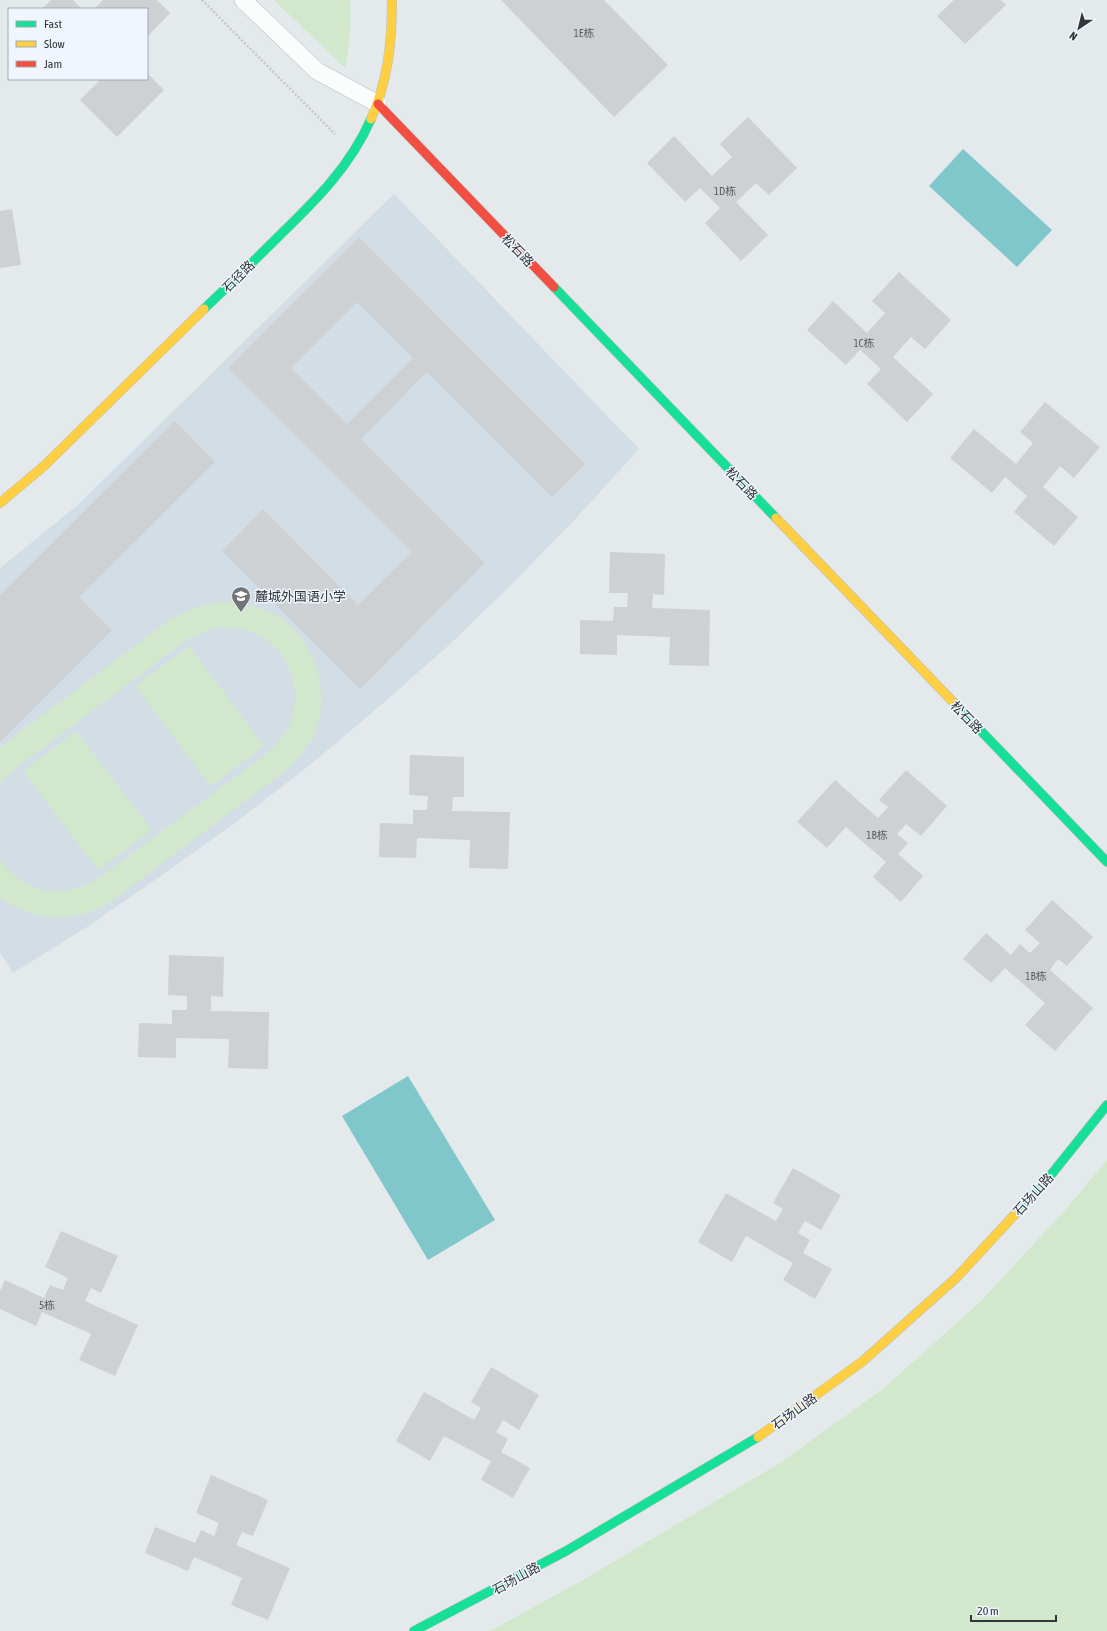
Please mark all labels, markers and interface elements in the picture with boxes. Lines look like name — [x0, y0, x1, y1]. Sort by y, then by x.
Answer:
legend — [8, 8, 148, 80]
north arrow — [1059, 8, 1099, 48]
text: Fast — [44, 17, 62, 31]
house number: 1E栋 — [574, 27, 594, 39]
text: N — [1067, 29, 1079, 43]
text: Slow — [44, 37, 65, 51]
text: Jam — [44, 57, 62, 71]
house number: 1D栋 — [714, 185, 736, 197]
street label: 松石路 — [499, 231, 537, 270]
street label: 石径路 — [219, 257, 257, 295]
house number: 1C栋 — [853, 337, 875, 349]
street label: 松石路 — [723, 464, 761, 503]
school or university icon: 麓城外国语小学 — [230, 585, 252, 613]
place label: 麓城外国语小学 — [255, 589, 346, 604]
street label: 松石路 — [948, 698, 986, 737]
house number: 1B栋 — [866, 829, 888, 841]
house number: 1B栋 — [1025, 970, 1047, 982]
street label: 石场山路 — [1010, 1170, 1056, 1219]
house number: 5栋 — [39, 1299, 55, 1311]
street label: 石场山路 — [769, 1390, 820, 1433]
street label: 石场山路 — [490, 1559, 543, 1598]
scale bar — [971, 1597, 1056, 1623]
text: 20 m — [977, 1604, 999, 1618]

